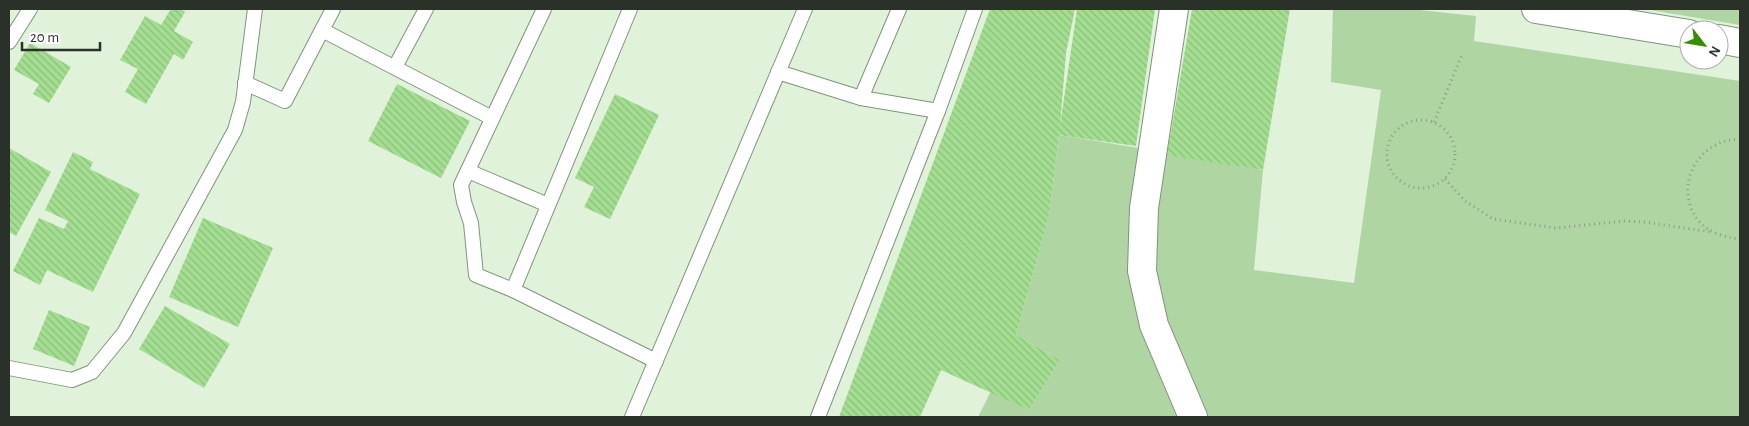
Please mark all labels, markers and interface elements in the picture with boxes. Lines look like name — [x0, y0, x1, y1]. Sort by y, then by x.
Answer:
scale bar — [22, 20, 100, 52]
north arrow — [1679, 20, 1729, 70]
text: 20 m — [30, 30, 59, 45]
text: N — [1706, 43, 1723, 59]

